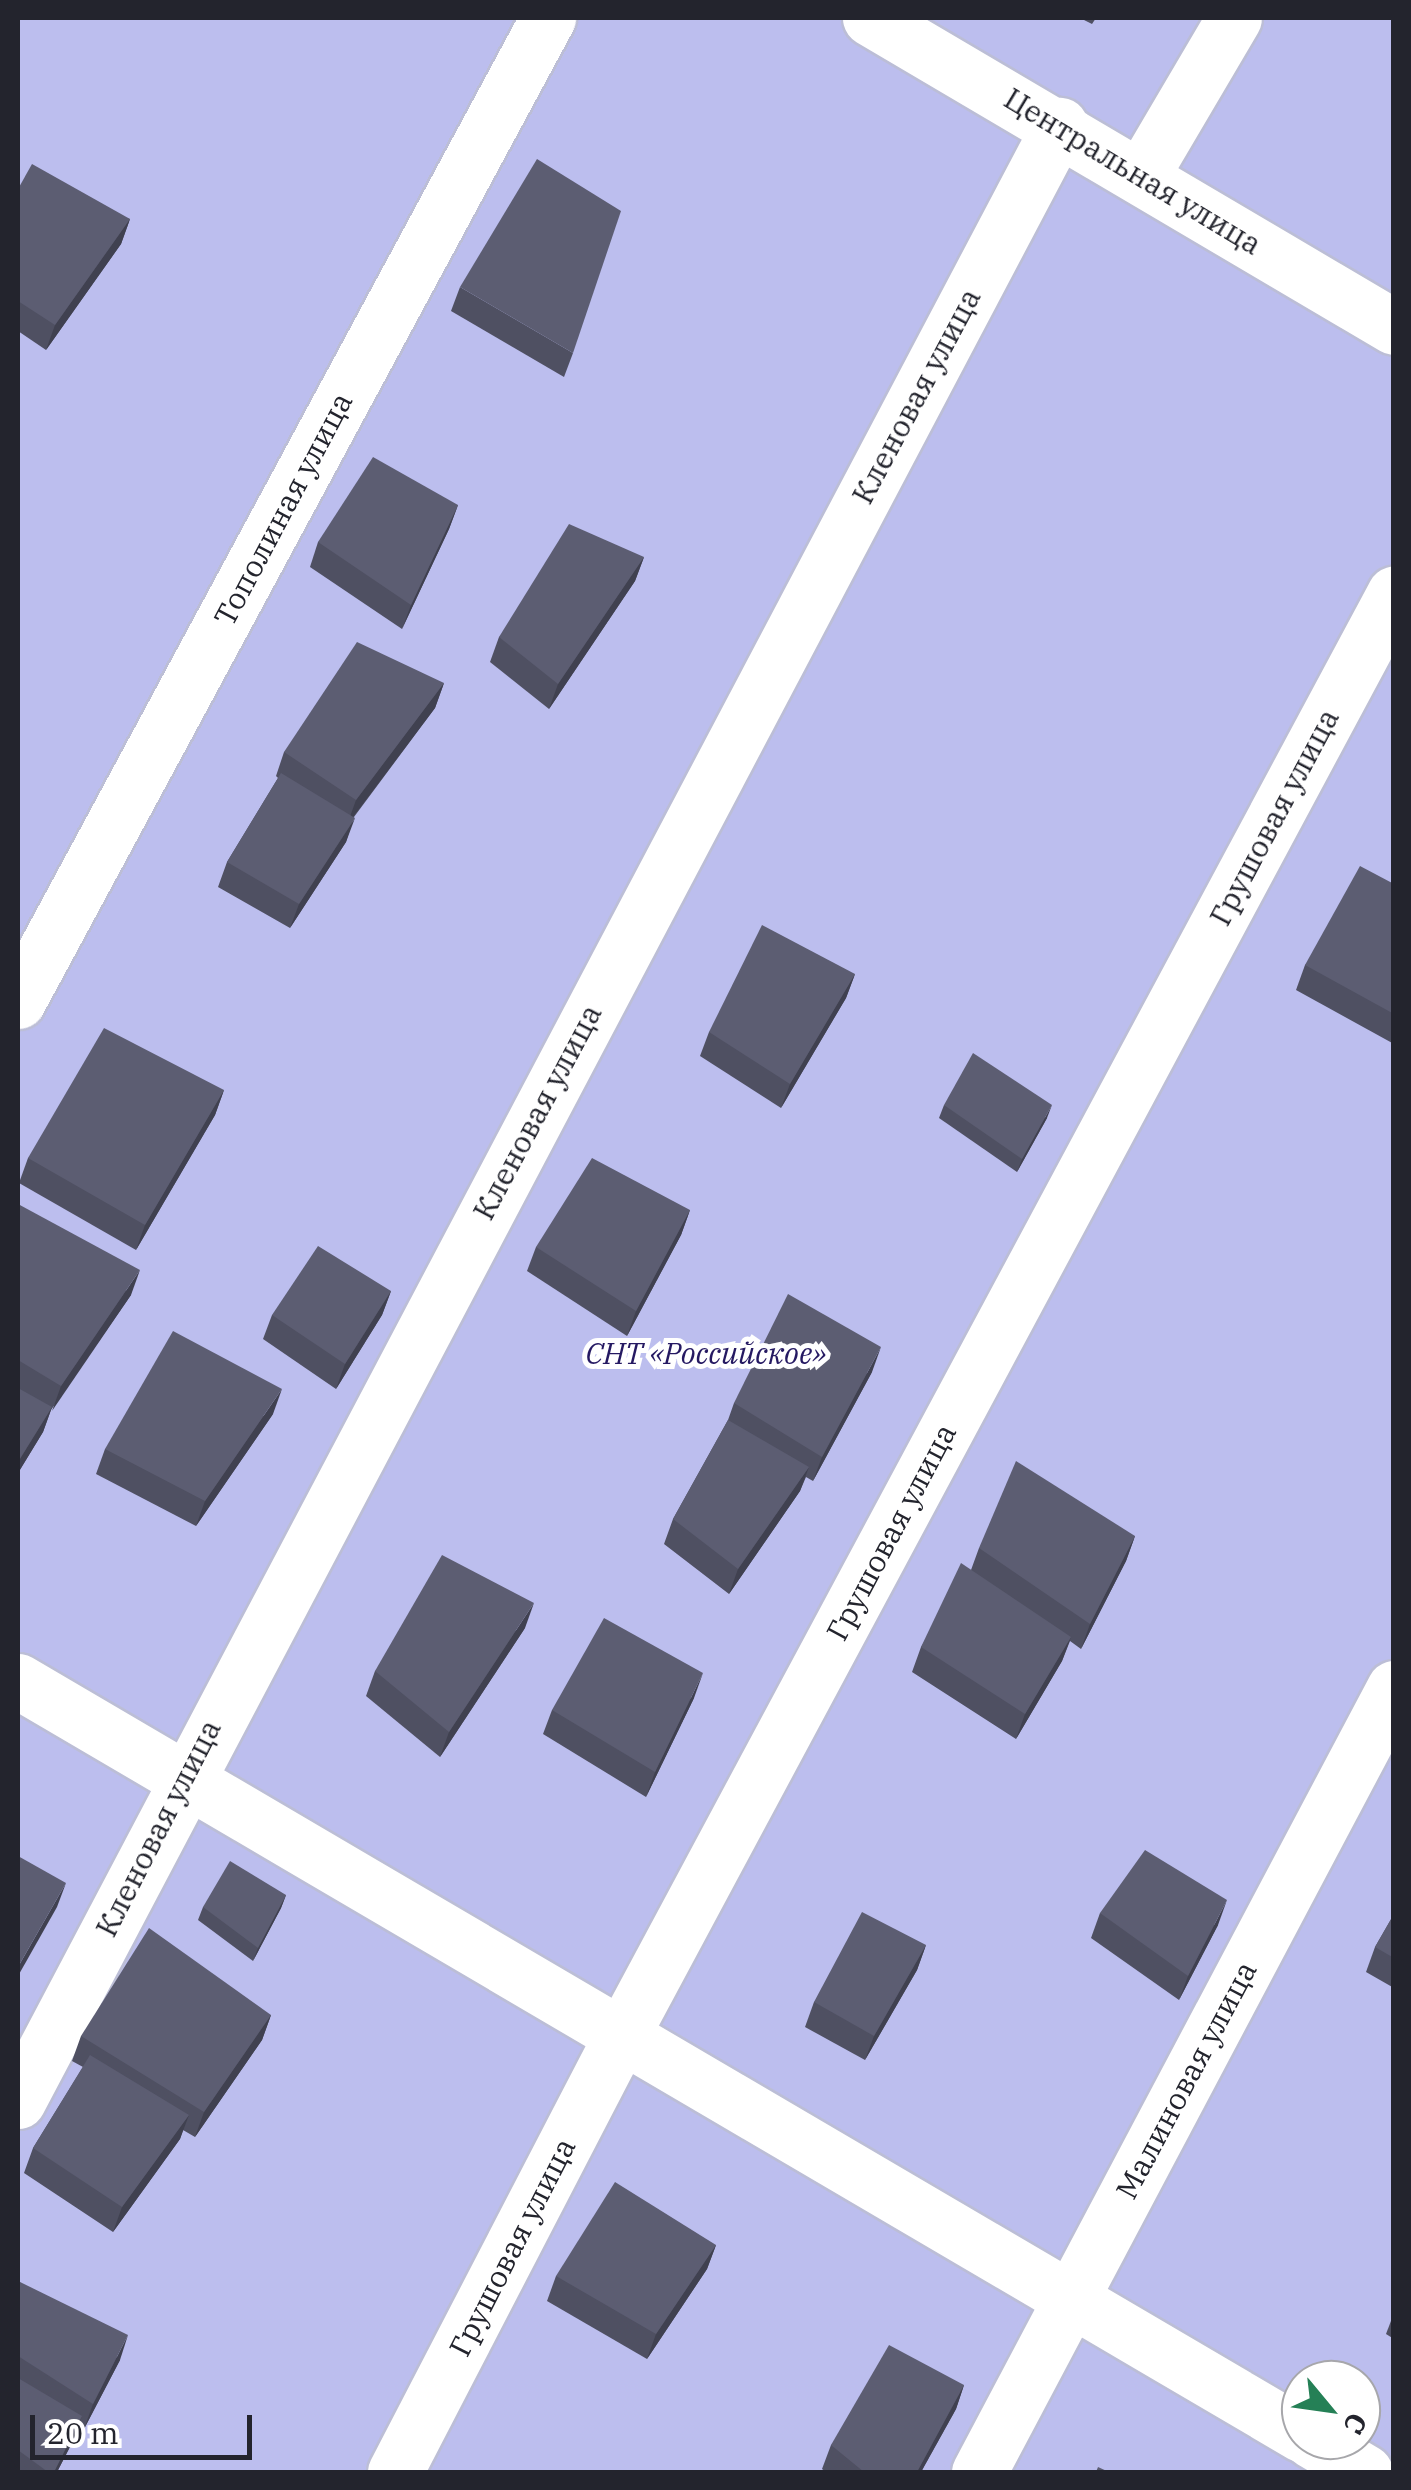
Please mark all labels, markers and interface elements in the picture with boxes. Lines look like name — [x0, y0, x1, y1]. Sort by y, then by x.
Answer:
street label: Центральная улица — [998, 80, 1268, 262]
street label: Кленовая улица — [844, 282, 988, 510]
street label: Тополиная улица — [206, 386, 360, 632]
street label: Грушовая улица — [1202, 703, 1346, 931]
street label: Кленовая улица — [465, 998, 609, 1226]
park label: СНТ «Российское» — [585, 1335, 827, 1371]
street label: Грушовая улица — [819, 1418, 963, 1646]
street label: Кленовая улица — [88, 1714, 228, 1942]
street label: Малиновая улица — [1108, 1955, 1264, 2205]
street label: Грушовая улица — [441, 2132, 583, 2362]
north arrow — [1281, 2360, 1381, 2460]
scale bar — [35, 2395, 258, 2457]
text: С — [1335, 2407, 1377, 2441]
text: 20 m — [47, 2413, 119, 2452]

